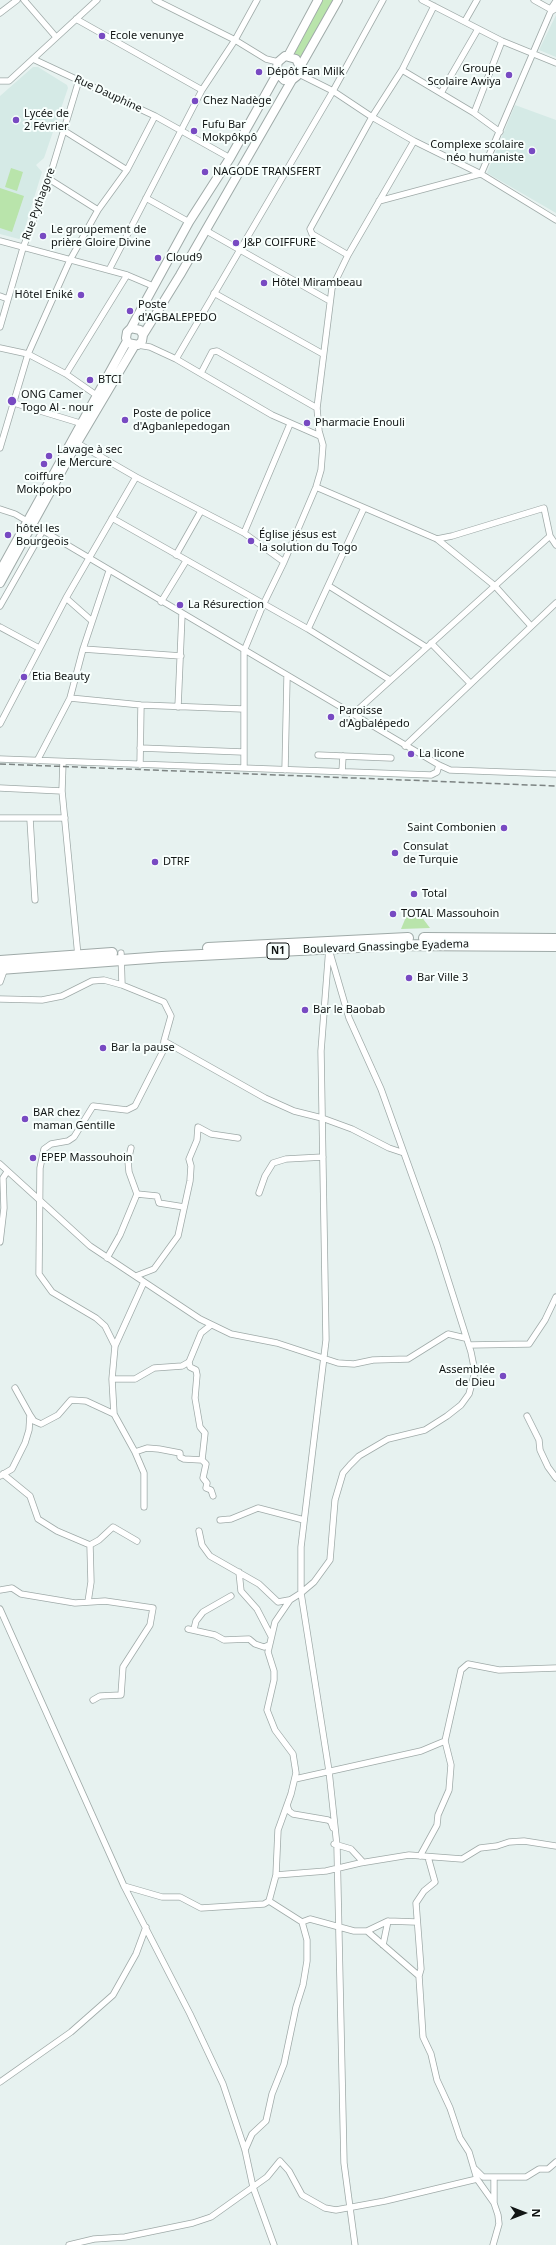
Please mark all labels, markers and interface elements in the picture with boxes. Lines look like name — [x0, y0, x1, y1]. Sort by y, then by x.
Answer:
place label: Ecole venunye — [110, 29, 184, 43]
marker: Ecole venunye — [97, 31, 107, 41]
place label: Groupe Scolaire Awiya — [427, 62, 501, 88]
place label: Dépôt Fan Milk — [267, 65, 345, 79]
marker: Dépôt Fan Milk — [254, 67, 264, 77]
marker: Groupe Scolaire Awiya — [504, 70, 514, 80]
street label: Rue Dauphine — [72, 73, 144, 115]
place label: Chez Nadège — [203, 94, 271, 108]
marker: Chez Nadège — [190, 96, 200, 106]
place label: Lycée de 2 Février — [24, 107, 69, 133]
marker: Lycée de 2 Février — [11, 115, 21, 125]
place label: Fufu Bar Mokpôkpô — [202, 118, 257, 144]
marker: Fufu Bar Mokpôkpô — [189, 126, 199, 136]
place label: Complexe scolaire néo humaniste — [430, 138, 524, 164]
marker: Complexe scolaire néo humaniste — [527, 146, 537, 156]
place label: NAGODE TRANSFERT — [213, 165, 321, 179]
street label: Rue Pythagore — [20, 166, 58, 242]
marker: NAGODE TRANSFERT — [200, 167, 210, 177]
place label: Le groupement de prière Gloire Divine — [51, 223, 151, 249]
marker: Le groupement de prière Gloire Divine — [38, 231, 48, 241]
place label: J&P COIFFURE — [244, 236, 316, 250]
marker: J&P COIFFURE — [231, 238, 241, 248]
place label: Cloud9 — [166, 251, 202, 265]
marker: Cloud9 — [153, 253, 163, 263]
place label: Hôtel Mirambeau — [272, 276, 362, 290]
marker: Hôtel Mirambeau — [259, 278, 269, 288]
place label: Hôtel Eniké — [14, 288, 73, 302]
marker: Hôtel Eniké — [76, 290, 86, 300]
place label: Poste d'AGBALEPEDO — [138, 298, 217, 324]
marker: Poste d'AGBALEPEDO — [125, 306, 135, 316]
place label: BTCI — [98, 373, 122, 387]
marker: BTCI — [85, 375, 95, 385]
place label: ONG Camer Togo Al - nour — [21, 388, 93, 414]
marker: ONG Camer Togo Al - nour — [6, 395, 18, 407]
place label: Poste de police d'Agbanlepedogan — [133, 407, 230, 433]
marker: Poste de police d'Agbanlepedogan — [120, 415, 130, 425]
place label: Pharmacie Enouli — [315, 416, 405, 430]
marker: Pharmacie Enouli — [302, 418, 312, 428]
place label: Lavage à sec le Mercure — [57, 443, 122, 469]
marker: Lavage à sec le Mercure — [44, 451, 54, 461]
marker: coiffure Mokpokpo — [39, 459, 49, 469]
place label: coiffure Mokpokpo — [16, 470, 72, 496]
place label: hôtel les Bourgeois — [16, 522, 69, 548]
place label: Église jésus est la solution du Togo — [259, 528, 357, 554]
marker: hôtel les Bourgeois — [3, 530, 13, 540]
marker: Église jésus est la solution du Togo — [246, 536, 256, 546]
place label: La Résurection — [188, 598, 264, 612]
marker: La Résurection — [175, 600, 185, 610]
place label: Etia Beauty — [32, 670, 90, 684]
marker: Etia Beauty — [19, 672, 29, 682]
place label: Paroisse d'Agbalépedo — [339, 704, 410, 730]
marker: Paroisse d'Agbalépedo — [326, 712, 336, 722]
place label: La licone — [419, 747, 464, 761]
marker: La licone — [406, 749, 416, 759]
place label: Saint Combonien — [407, 821, 496, 835]
marker: Saint Combonien — [499, 823, 509, 833]
place label: Consulat de Turquie — [403, 840, 458, 866]
marker: Consulat de Turquie — [390, 848, 400, 858]
place label: DTRF — [163, 855, 189, 869]
marker: DTRF — [150, 857, 160, 867]
place label: Total — [422, 887, 447, 901]
marker: Total — [409, 889, 419, 899]
place label: TOTAL Massouhoin — [401, 907, 499, 921]
marker: TOTAL Massouhoin — [388, 909, 398, 919]
street label: Boulevard Gnassingbe Eyadema — [303, 938, 469, 956]
road number: N1 — [267, 943, 289, 959]
place label: Bar Ville 3 — [417, 971, 468, 985]
marker: Bar Ville 3 — [404, 973, 414, 983]
place label: Bar le Baobab — [313, 1003, 385, 1017]
marker: Bar le Baobab — [300, 1005, 310, 1015]
place label: Bar la pause — [111, 1041, 175, 1055]
marker: Bar la pause — [98, 1043, 108, 1053]
place label: BAR chez maman Gentille — [33, 1106, 115, 1132]
marker: BAR chez maman Gentille — [20, 1114, 30, 1124]
place label: EPEP Massouhoin — [41, 1151, 133, 1165]
marker: EPEP Massouhoin — [28, 1153, 38, 1163]
place label: Assemblée de Dieu — [439, 1363, 495, 1389]
marker: Assemblée de Dieu — [498, 1371, 508, 1381]
north arrow — [504, 2193, 544, 2233]
text: N — [529, 2209, 544, 2217]

